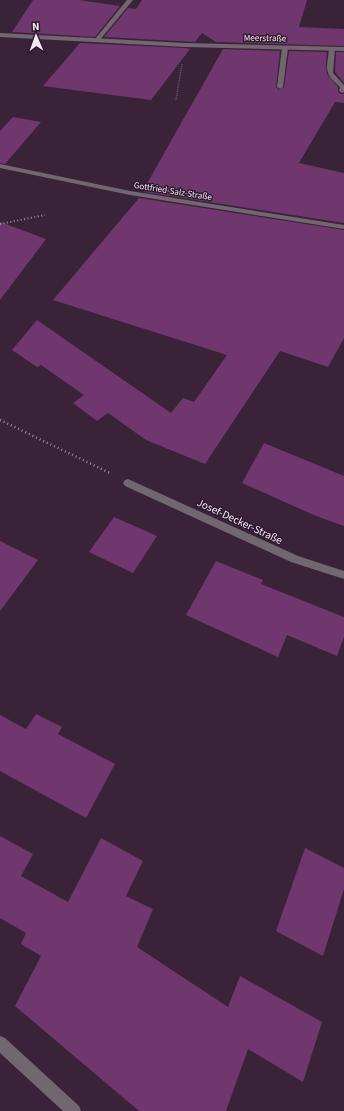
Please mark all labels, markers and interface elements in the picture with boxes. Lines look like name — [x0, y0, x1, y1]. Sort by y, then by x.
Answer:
north arrow — [16, 16, 56, 56]
text: N — [32, 19, 40, 34]
street label: Meerstraße — [244, 32, 287, 45]
street label: Gottfried-Salz-Straße — [133, 179, 213, 204]
street label: Josef-Decker-Straße — [195, 495, 285, 548]

